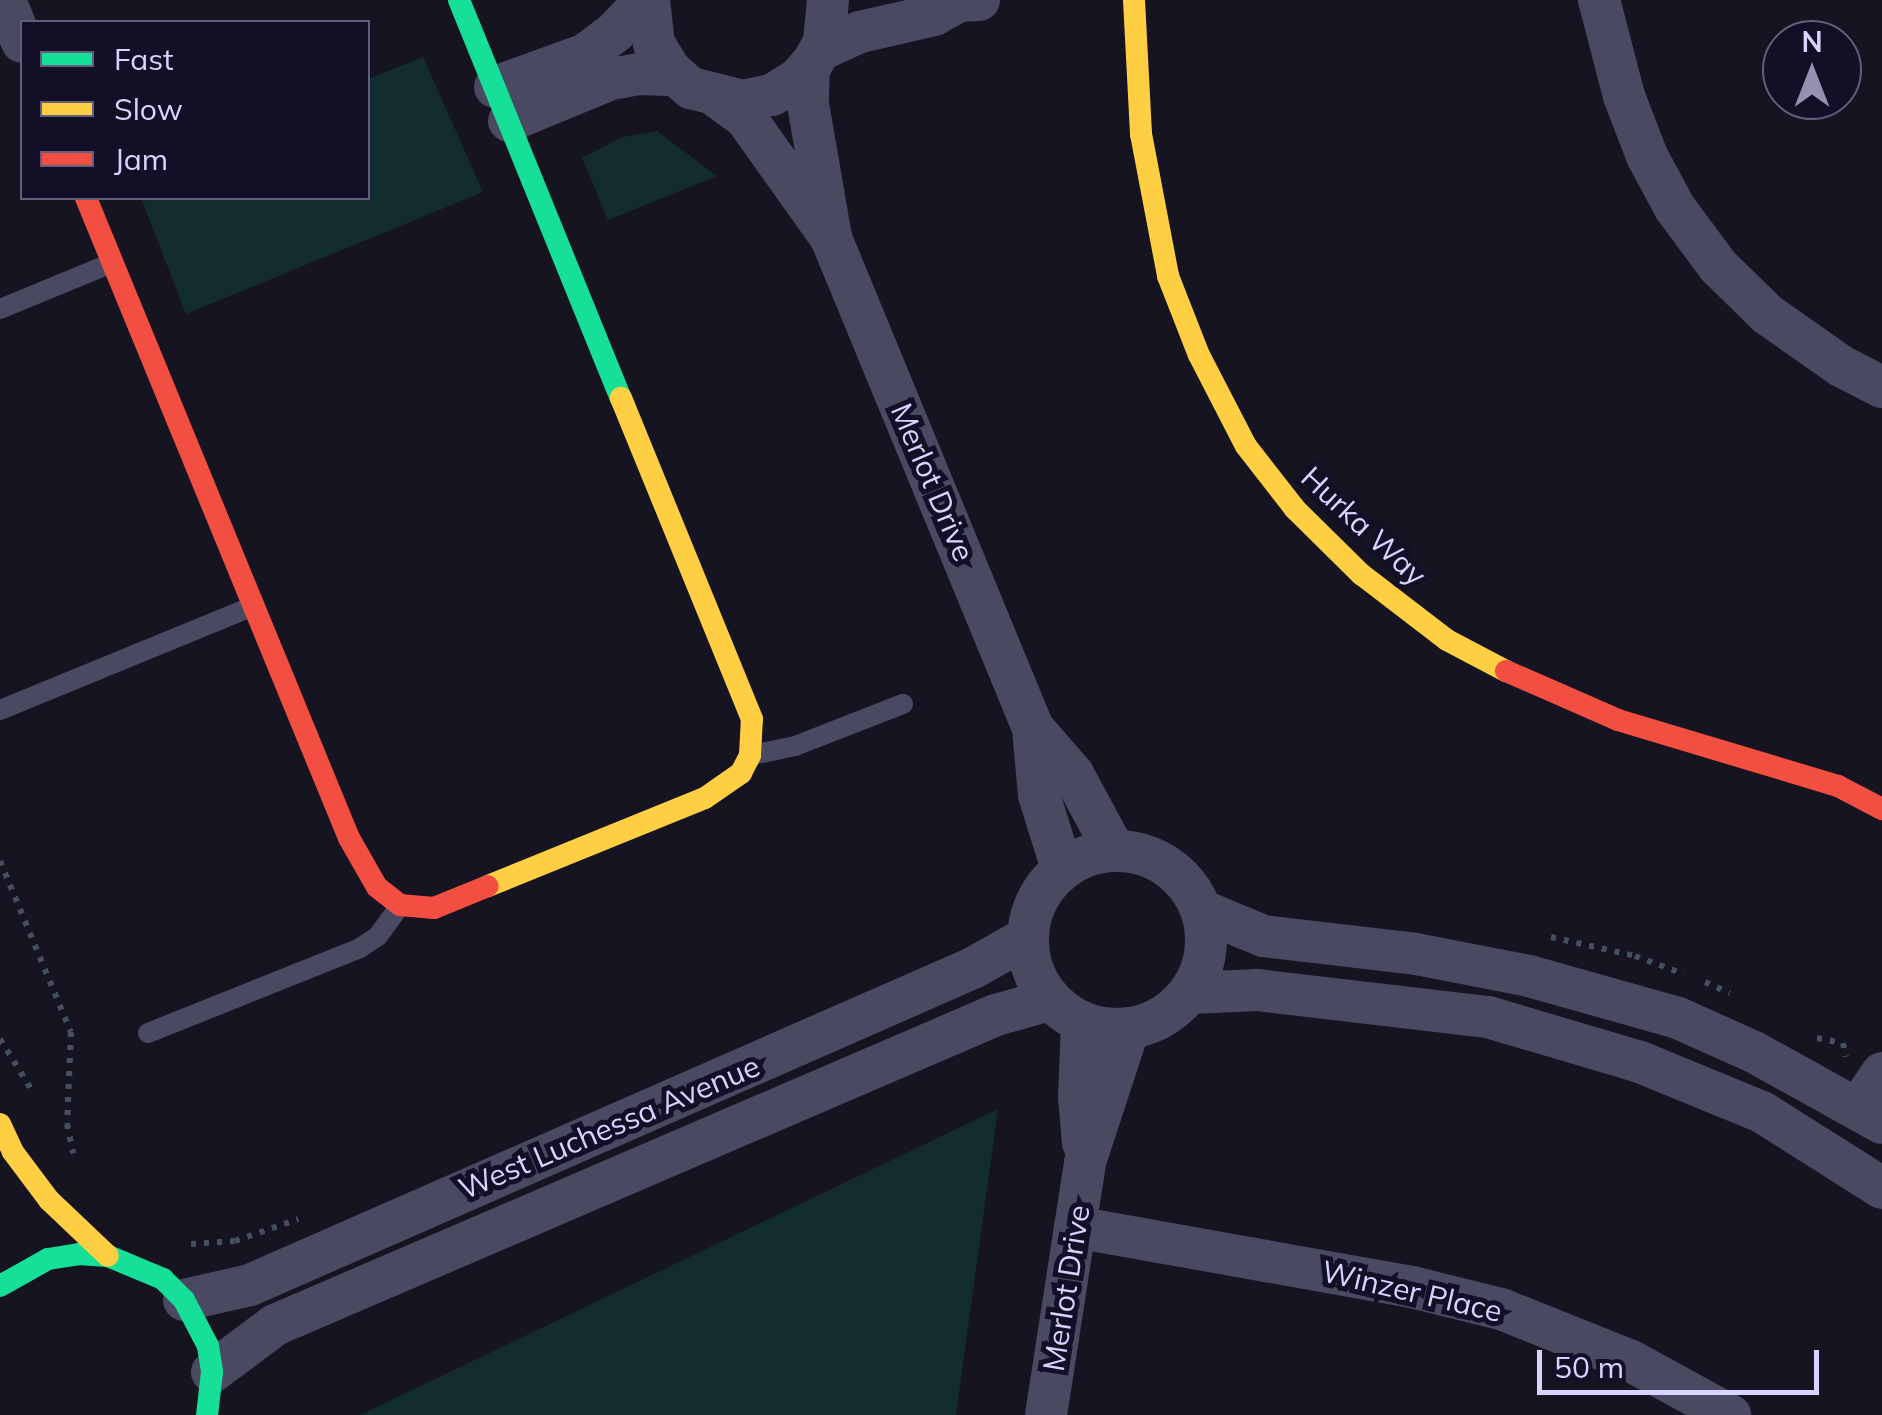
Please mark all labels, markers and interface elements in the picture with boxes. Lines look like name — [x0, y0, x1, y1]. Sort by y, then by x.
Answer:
legend — [20, 20, 370, 200]
north arrow — [1762, 20, 1862, 120]
text: N — [1801, 24, 1823, 59]
text: Fast — [114, 40, 174, 78]
text: Slow — [114, 90, 183, 128]
text: Jam — [114, 140, 168, 178]
street label: Merlot Drive — [884, 398, 982, 566]
street label: Hurka Way — [1294, 459, 1434, 593]
street label: West Luchessa Avenue — [453, 1047, 765, 1207]
street label: Merlot Drive — [1035, 1202, 1097, 1374]
street label: Winzer Place — [1318, 1253, 1506, 1329]
scale bar — [1542, 1330, 1824, 1392]
text: 50 m — [1554, 1348, 1624, 1386]

